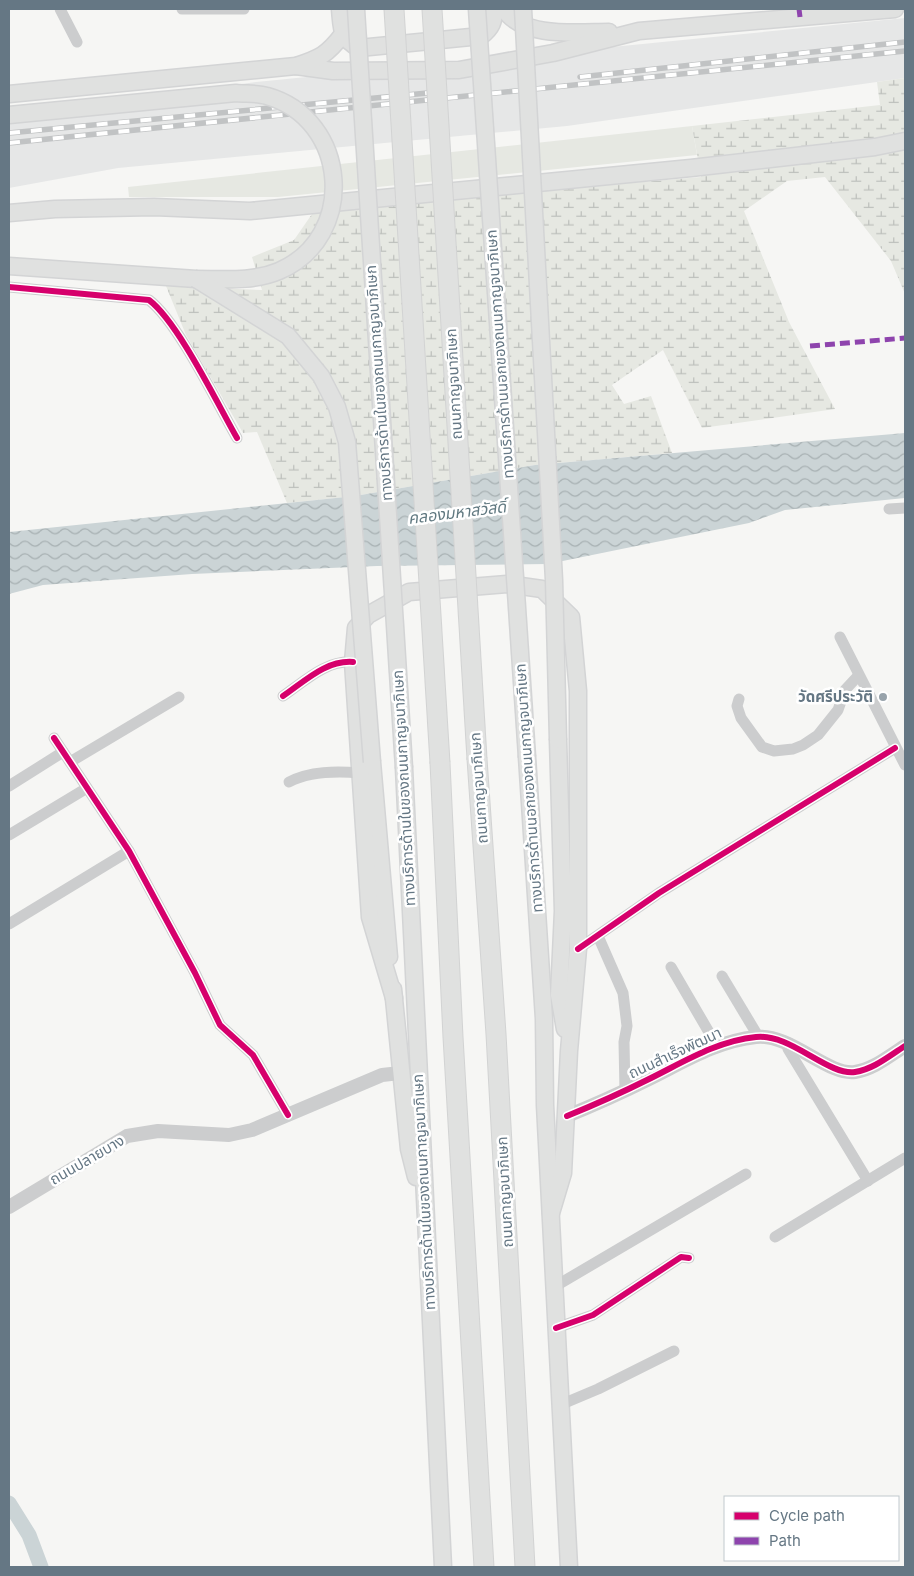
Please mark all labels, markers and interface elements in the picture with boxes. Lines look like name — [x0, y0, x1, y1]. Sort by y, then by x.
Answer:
street label: ทางบริการด้านนอกของถนนกาญจนาภิเษก — [481, 229, 518, 479]
street label: ทางบริการด้านในของถนนกาญจนาภิเษก — [361, 265, 396, 502]
street label: ถนนกาญจนาภิเษก — [441, 328, 466, 440]
water label: คลองมหาสวัสดิ์ — [407, 496, 511, 528]
street label: ทางบริการด้านนอกของถนนกาญจนาภิเษก — [510, 663, 547, 913]
street label: ทางบริการด้านในของถนนกาญจนาภิเษก — [388, 670, 419, 906]
place label: วัดศรีประวัติ — [798, 687, 873, 706]
marker: วัดศรีประวัติ — [877, 691, 889, 703]
street label: ถนนกาญจนาภิเษก — [465, 732, 492, 844]
street label: ถนนสำเร็จพัฒนา — [625, 1023, 725, 1082]
street label: ทางบริการด้านในของถนนกาญจนาภิเษก — [408, 1074, 439, 1310]
street label: ถนนปลายบาง — [46, 1131, 128, 1189]
street label: ถนนกาญจนาภิเษก — [492, 1136, 517, 1248]
legend — [724, 1496, 899, 1561]
text: Cycle path — [769, 1506, 845, 1525]
text: Path — [769, 1531, 801, 1550]

